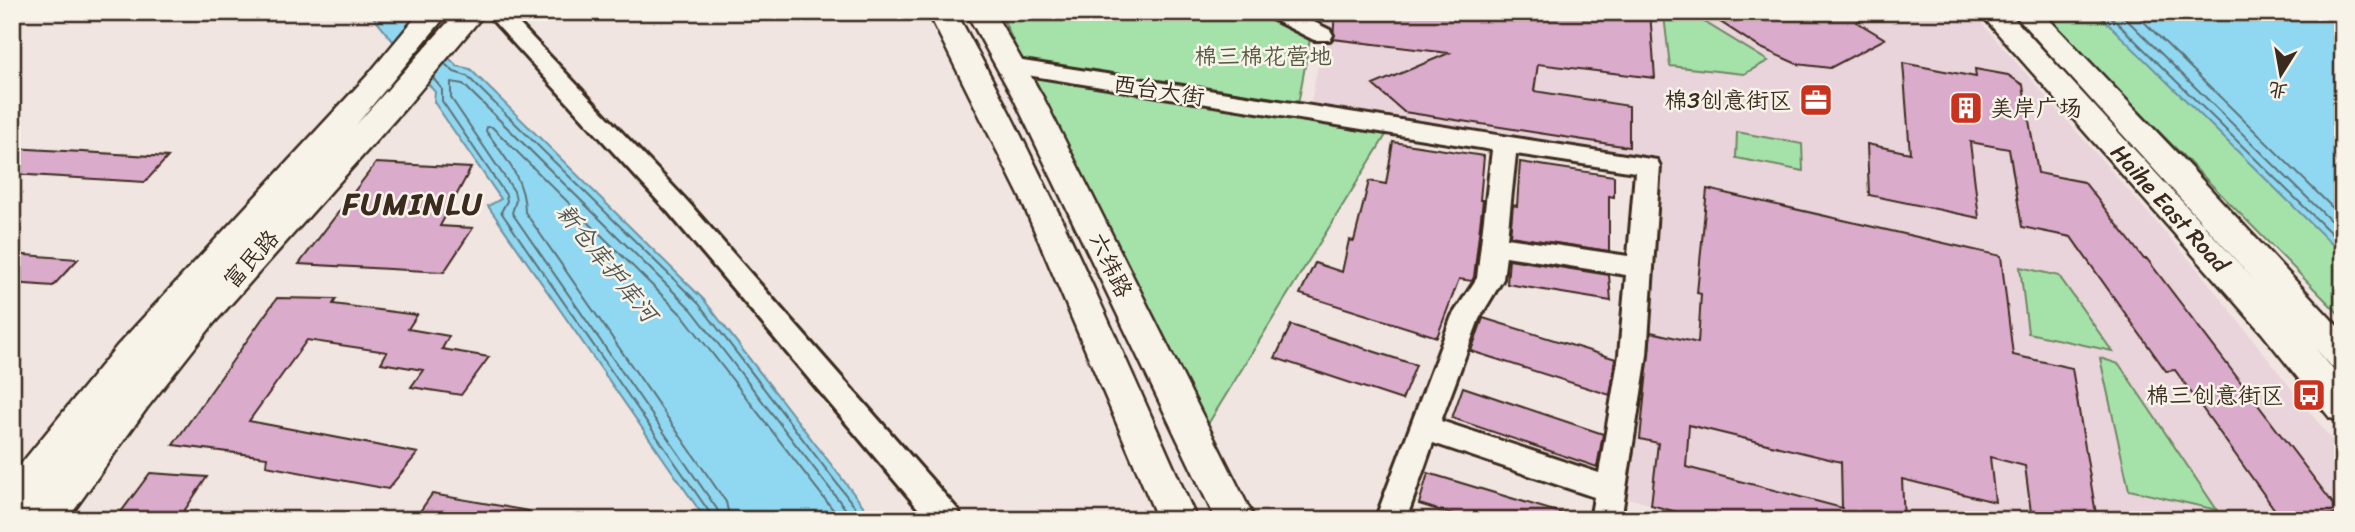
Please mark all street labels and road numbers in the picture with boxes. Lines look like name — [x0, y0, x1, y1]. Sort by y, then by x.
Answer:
street label: 西台大街 — [1110, 63, 1208, 118]
street label: Haihe East Road — [2100, 134, 2241, 284]
street label: 富民路 — [213, 220, 290, 299]
street label: 六纬路 — [1077, 225, 1144, 305]

